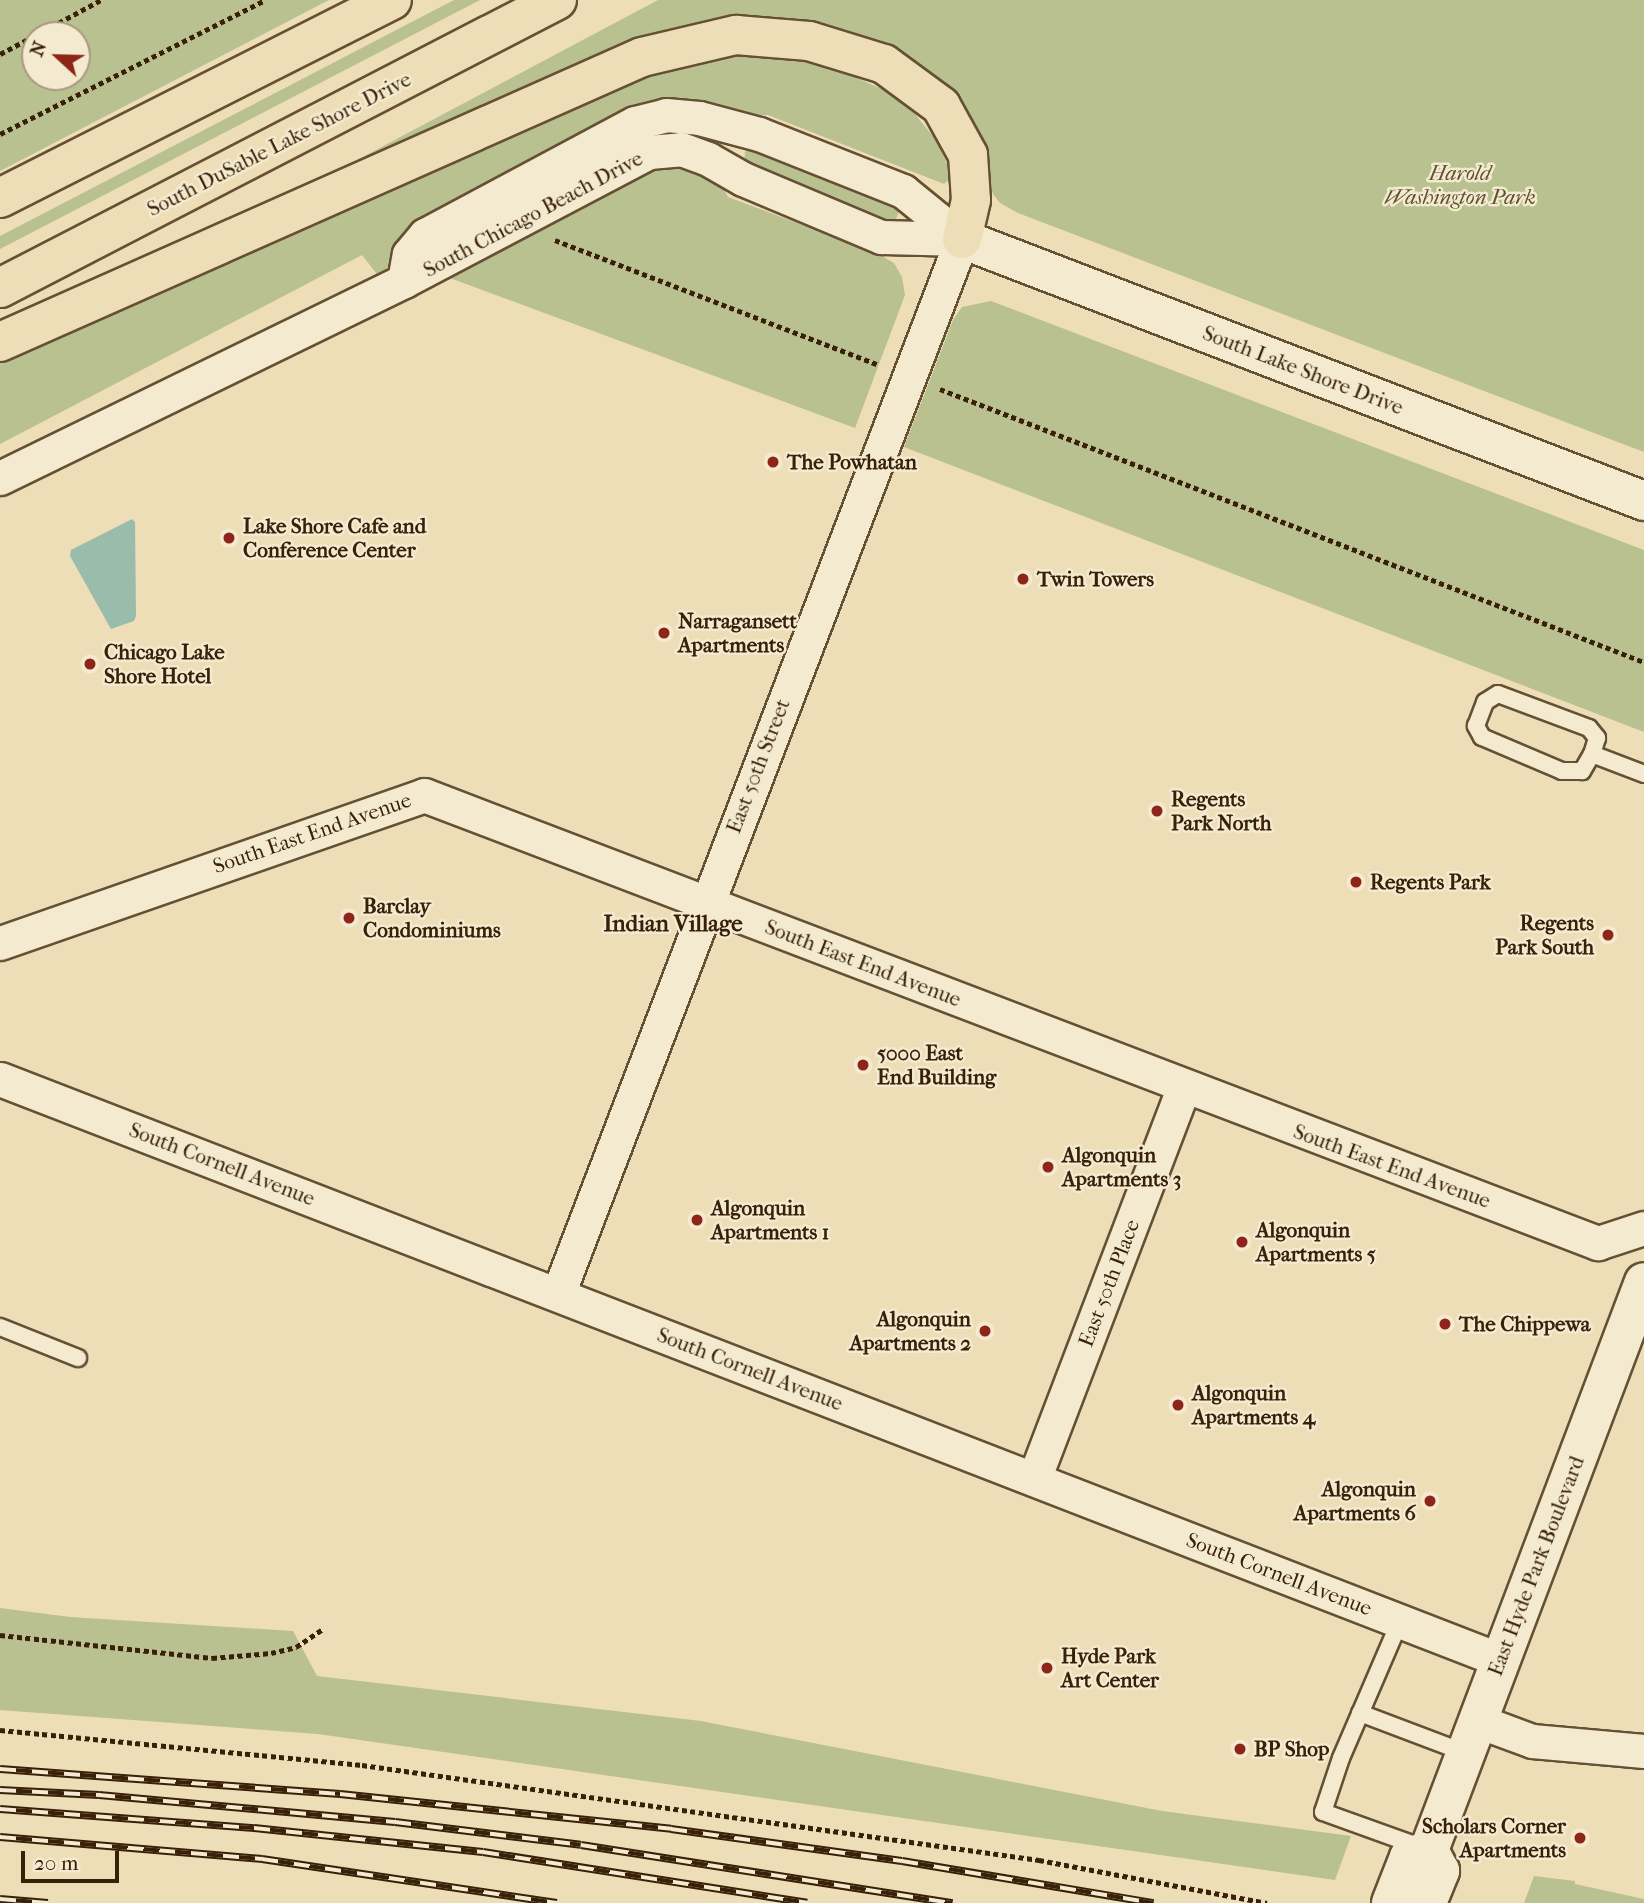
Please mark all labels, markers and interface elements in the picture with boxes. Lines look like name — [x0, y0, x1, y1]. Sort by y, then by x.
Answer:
north arrow — [21, 21, 91, 91]
text: N — [25, 38, 51, 60]
street label: South DuSable Lake Shore Drive — [143, 66, 415, 222]
street label: South Chicago Beach Drive — [419, 145, 647, 283]
park label: Harold Washington Park — [1384, 160, 1536, 210]
street label: South Lake Shore Drive — [1199, 320, 1407, 420]
place label: The Powhatan — [787, 449, 917, 475]
marker: The Powhatan — [765, 454, 781, 470]
place label: Lake Shore Cafe and Conference Center — [243, 513, 426, 563]
marker: Lake Shore Cafe and Conference Center — [221, 530, 237, 546]
place label: Twin Towers — [1037, 566, 1154, 592]
marker: Twin Towers — [1015, 571, 1031, 587]
place label: Narragansett Apartments — [678, 608, 797, 658]
marker: Narragansett Apartments — [656, 625, 672, 641]
place label: Chicago Lake Shore Hotel — [104, 639, 225, 689]
marker: Chicago Lake Shore Hotel — [82, 656, 98, 672]
street label: East 50th Street — [721, 695, 795, 837]
place label: Regents Park North — [1171, 786, 1272, 836]
street label: South East End Avenue — [210, 787, 414, 879]
marker: Regents Park North — [1149, 803, 1165, 819]
place label: Regents Park — [1370, 869, 1490, 895]
marker: Regents Park — [1348, 874, 1364, 890]
place label: Barclay Condominiums — [363, 893, 501, 943]
marker: Barclay Condominiums — [341, 910, 357, 926]
district label: Indian Village — [603, 910, 743, 938]
place label: Regents Park South — [1495, 910, 1594, 960]
street label: South East End Avenue — [761, 914, 965, 1012]
marker: Regents Park South — [1600, 927, 1616, 943]
place label: 5000 East End Building — [877, 1040, 996, 1090]
marker: 5000 East End Building — [855, 1057, 871, 1073]
street label: South Cornell Avenue — [126, 1117, 318, 1211]
street label: South East End Avenue — [1290, 1119, 1494, 1213]
place label: Algonquin Apartments 3 — [1062, 1142, 1181, 1192]
marker: Algonquin Apartments 3 — [1040, 1159, 1056, 1175]
place label: Algonquin Apartments 1 — [711, 1195, 829, 1245]
marker: Algonquin Apartments 1 — [689, 1212, 705, 1228]
street label: East 50th Place — [1073, 1216, 1145, 1350]
place label: Algonquin Apartments 5 — [1256, 1217, 1376, 1267]
marker: Algonquin Apartments 5 — [1234, 1234, 1250, 1250]
place label: Algonquin Apartments 2 — [849, 1306, 971, 1356]
place label: The Chippewa — [1459, 1311, 1590, 1337]
marker: The Chippewa — [1437, 1316, 1453, 1332]
street label: South Cornell Avenue — [654, 1322, 846, 1416]
marker: Algonquin Apartments 2 — [977, 1323, 993, 1339]
place label: Algonquin Apartments 4 — [1192, 1380, 1315, 1430]
marker: Algonquin Apartments 4 — [1170, 1397, 1186, 1413]
street label: East Hyde Park Boulevard — [1482, 1453, 1590, 1679]
place label: Algonquin Apartments 6 — [1294, 1476, 1416, 1526]
marker: Algonquin Apartments 6 — [1422, 1493, 1438, 1509]
street label: South Cornell Avenue — [1183, 1527, 1375, 1621]
place label: Hyde Park Art Center — [1061, 1643, 1159, 1693]
marker: Hyde Park Art Center — [1039, 1660, 1055, 1676]
place label: BP Shop — [1254, 1736, 1329, 1762]
marker: BP Shop — [1232, 1741, 1248, 1757]
place label: Scholars Corner Apartments — [1422, 1813, 1566, 1863]
marker: Scholars Corner Apartments — [1572, 1830, 1588, 1846]
scale bar — [24, 1836, 122, 1880]
text: 20 m — [34, 1851, 78, 1875]

